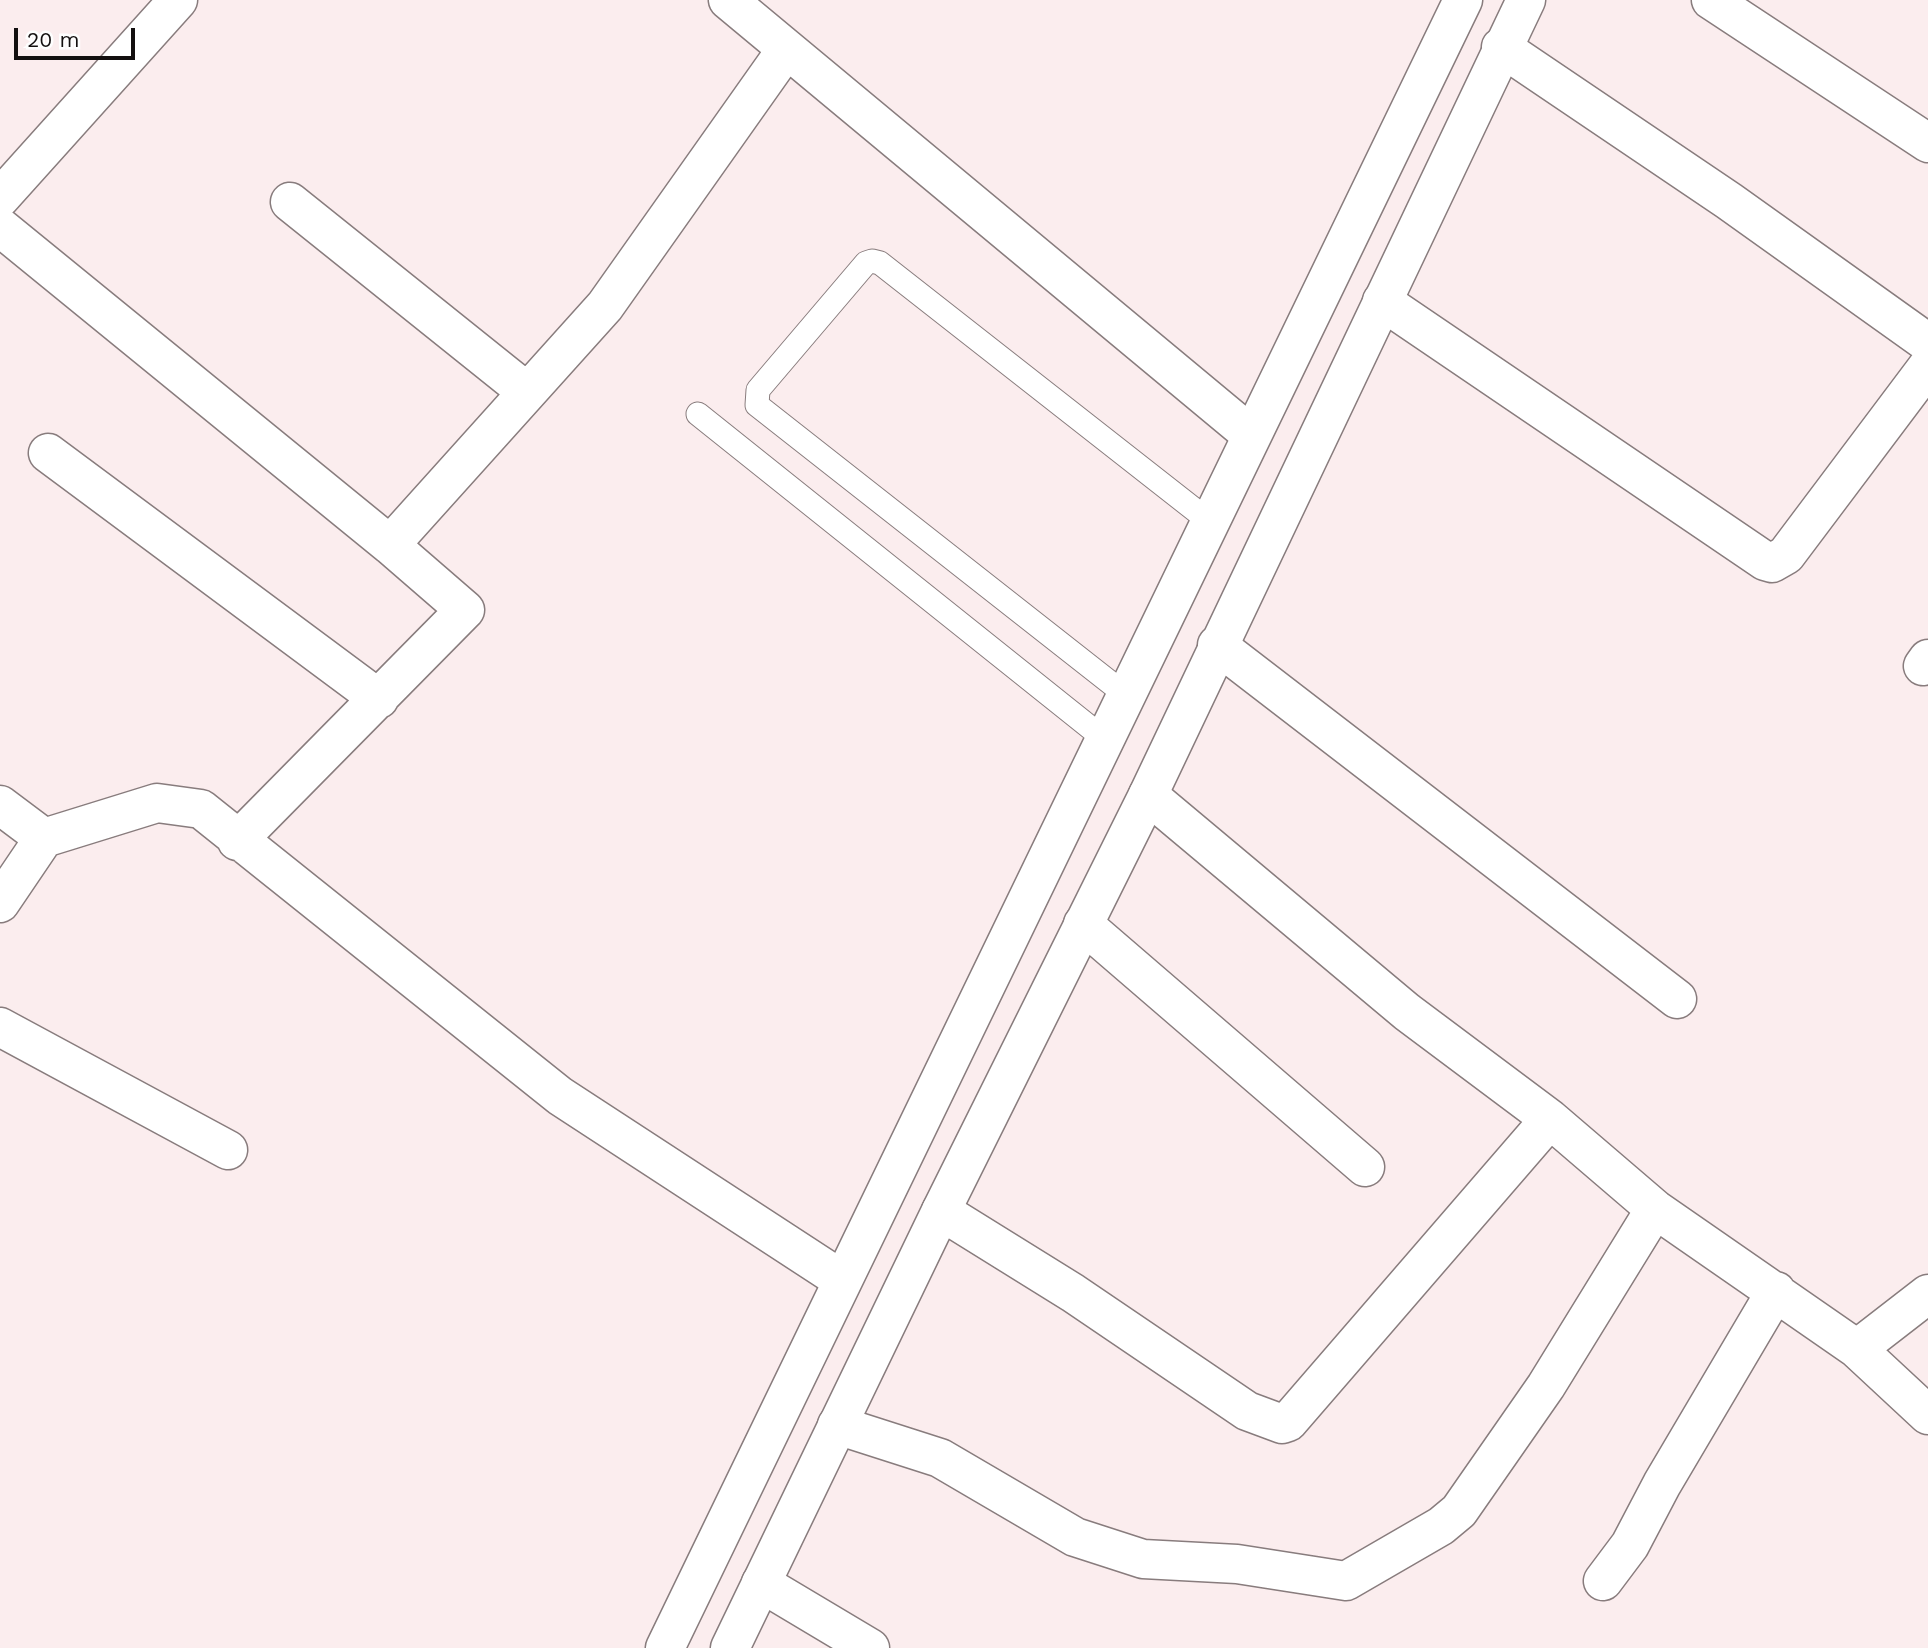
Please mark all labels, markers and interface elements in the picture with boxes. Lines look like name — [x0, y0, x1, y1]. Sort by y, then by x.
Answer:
scale bar — [18, 14, 138, 58]
text: 20 m — [27, 27, 79, 52]

